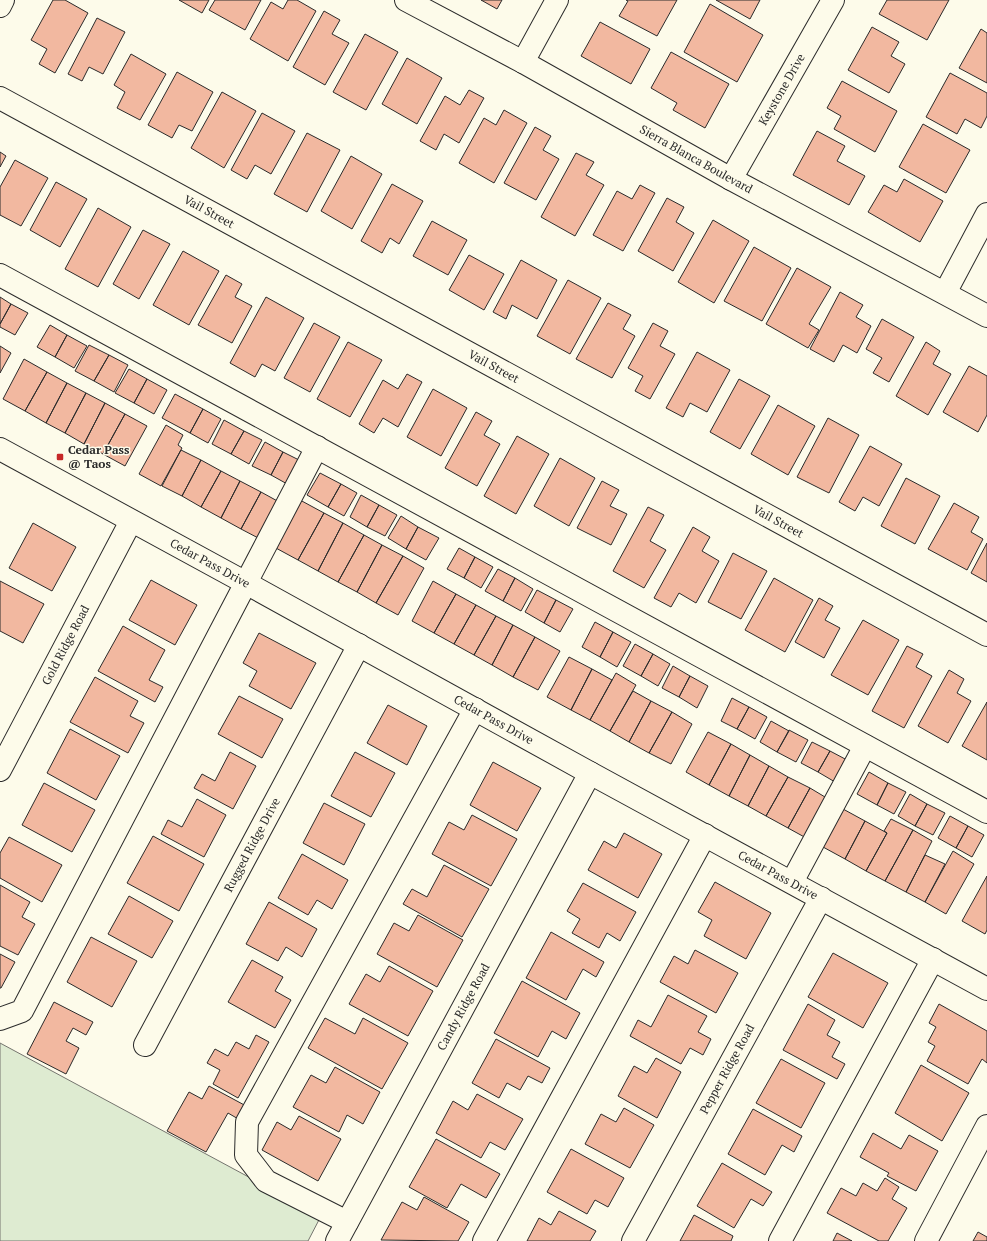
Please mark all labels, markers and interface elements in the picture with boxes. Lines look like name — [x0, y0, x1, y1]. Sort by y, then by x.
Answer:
street label: Keystone Drive — [755, 51, 808, 128]
street label: Sierra Blanca Boulevard — [637, 121, 756, 196]
street label: Vail Street — [181, 191, 238, 231]
street label: Vail Street — [466, 346, 522, 386]
place label: Cedar Pass @ Taos — [68, 442, 130, 471]
marker: Cedar Pass @ Taos — [55, 452, 65, 462]
street label: Vail Street — [751, 501, 807, 541]
street label: Cedar Pass Drive — [167, 535, 253, 591]
street label: Gold Ridge Road — [38, 602, 93, 687]
street label: Cedar Pass Drive — [451, 691, 536, 747]
street label: Rugged Ridge Drive — [220, 795, 283, 894]
street label: Cedar Pass Drive — [735, 847, 821, 903]
street label: Candy Ridge Road — [433, 960, 493, 1053]
street label: Pepper Ridge Road — [696, 1021, 758, 1116]

